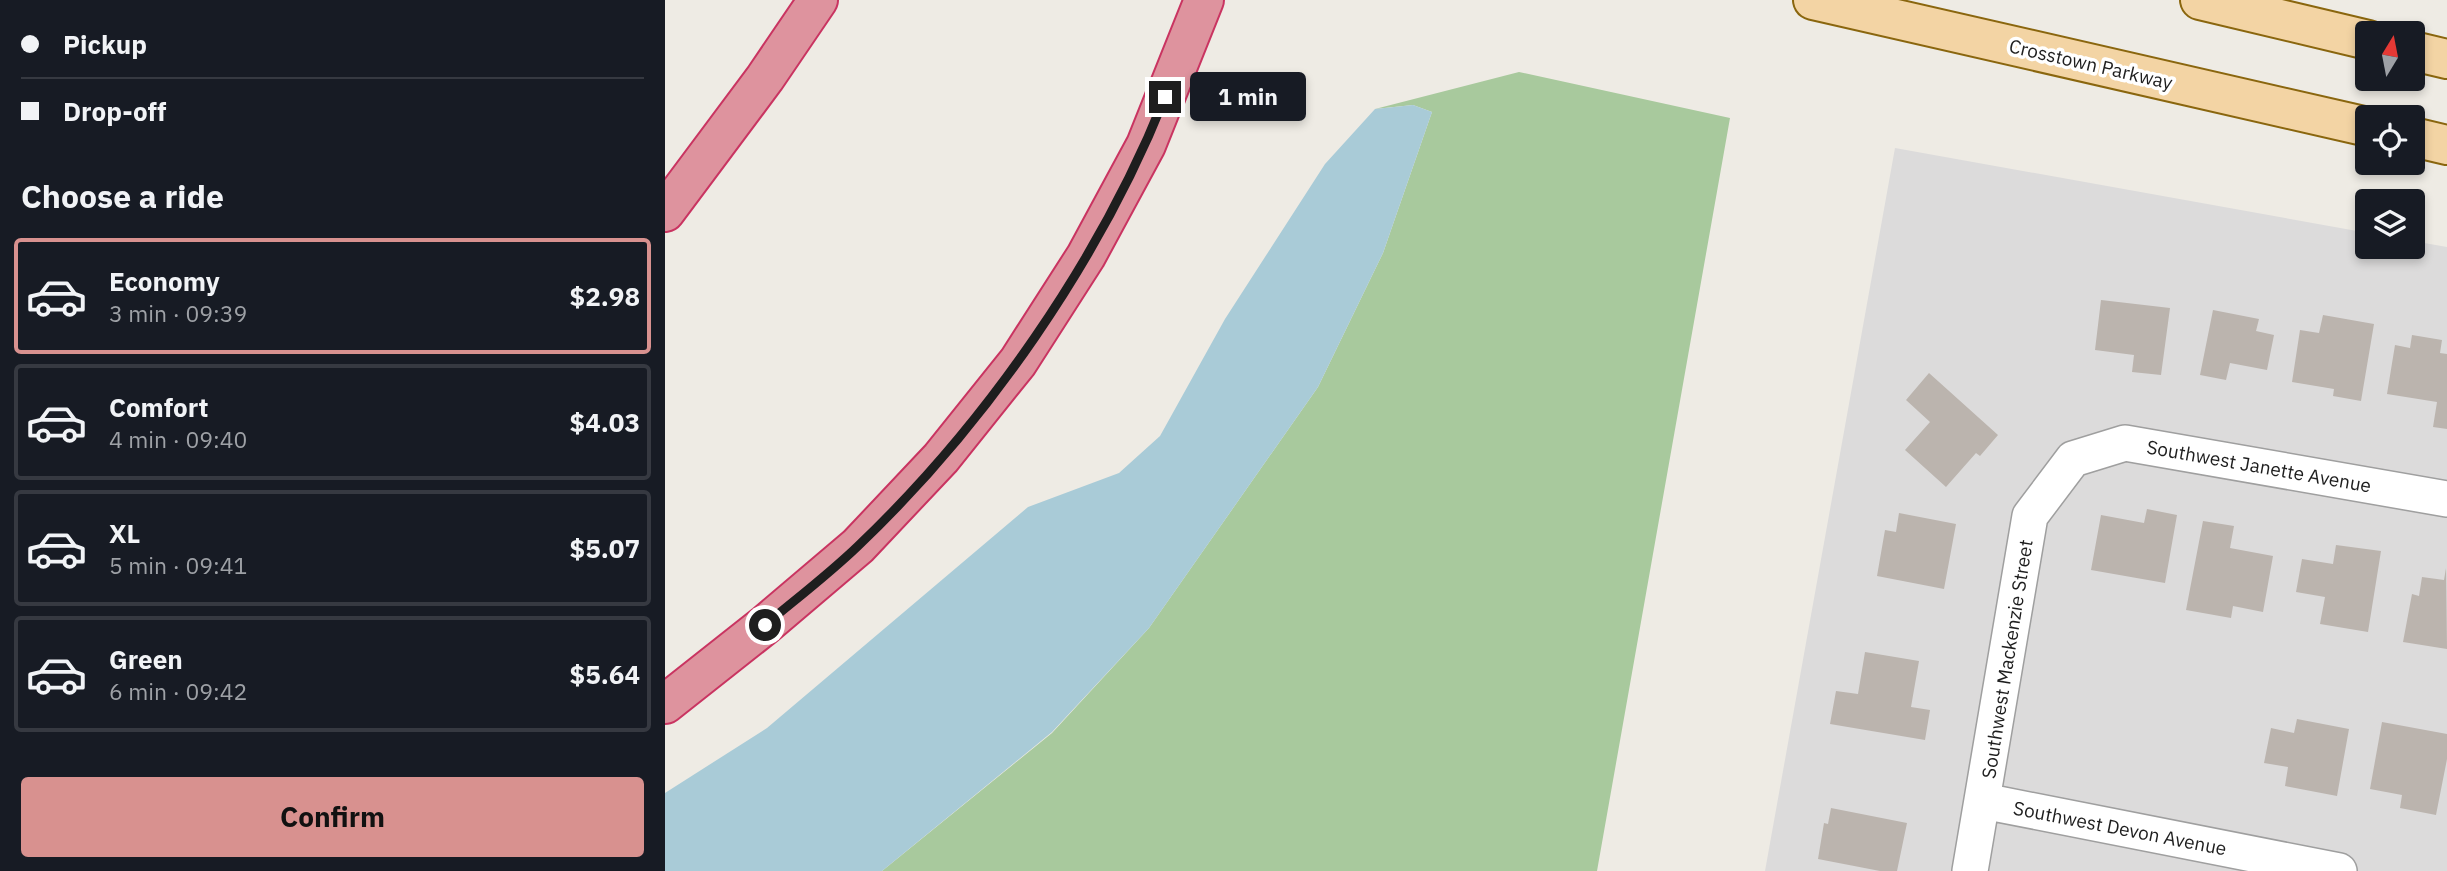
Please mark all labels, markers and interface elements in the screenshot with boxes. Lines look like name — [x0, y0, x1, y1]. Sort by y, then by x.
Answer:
north arrow — [2355, 21, 2425, 91]
map controls — [2355, 21, 2425, 259]
text: Pickup — [63, 27, 147, 61]
street label: Crosstown Parkway — [2007, 34, 2176, 95]
callout: 1 min — [1189, 72, 1305, 122]
route end — [1149, 81, 1181, 113]
text: 1 min — [1218, 81, 1278, 111]
text: Drop-off — [63, 94, 166, 128]
button: locate — [2355, 105, 2425, 175]
text: Choose a ride — [21, 175, 224, 217]
button: layers — [2355, 189, 2425, 259]
text: Economy — [109, 264, 220, 298]
icon: car — [25, 265, 88, 328]
text: $2.98 — [570, 279, 640, 313]
text: 3 min · 09:39 — [109, 298, 247, 328]
text: Comfort — [109, 390, 208, 424]
icon: car — [25, 391, 88, 454]
text: $4.03 — [570, 405, 640, 439]
text: 4 min · 09:40 — [109, 424, 247, 454]
street label: Southwest Janette Avenue — [2145, 434, 2373, 498]
text: XL — [109, 516, 140, 550]
icon: car — [25, 517, 88, 580]
text: $5.07 — [570, 531, 640, 565]
street label: Southwest Mackenzie Street — [1976, 538, 2038, 780]
text: 5 min · 09:41 — [109, 550, 247, 580]
route start — [749, 609, 781, 641]
text: Green — [109, 642, 183, 676]
icon: car — [25, 643, 88, 706]
text: $5.64 — [570, 657, 640, 691]
text: 6 min · 09:42 — [109, 676, 247, 706]
button: Confirm — [21, 777, 644, 857]
street label: Southwest Devon Avenue — [2011, 796, 2229, 860]

